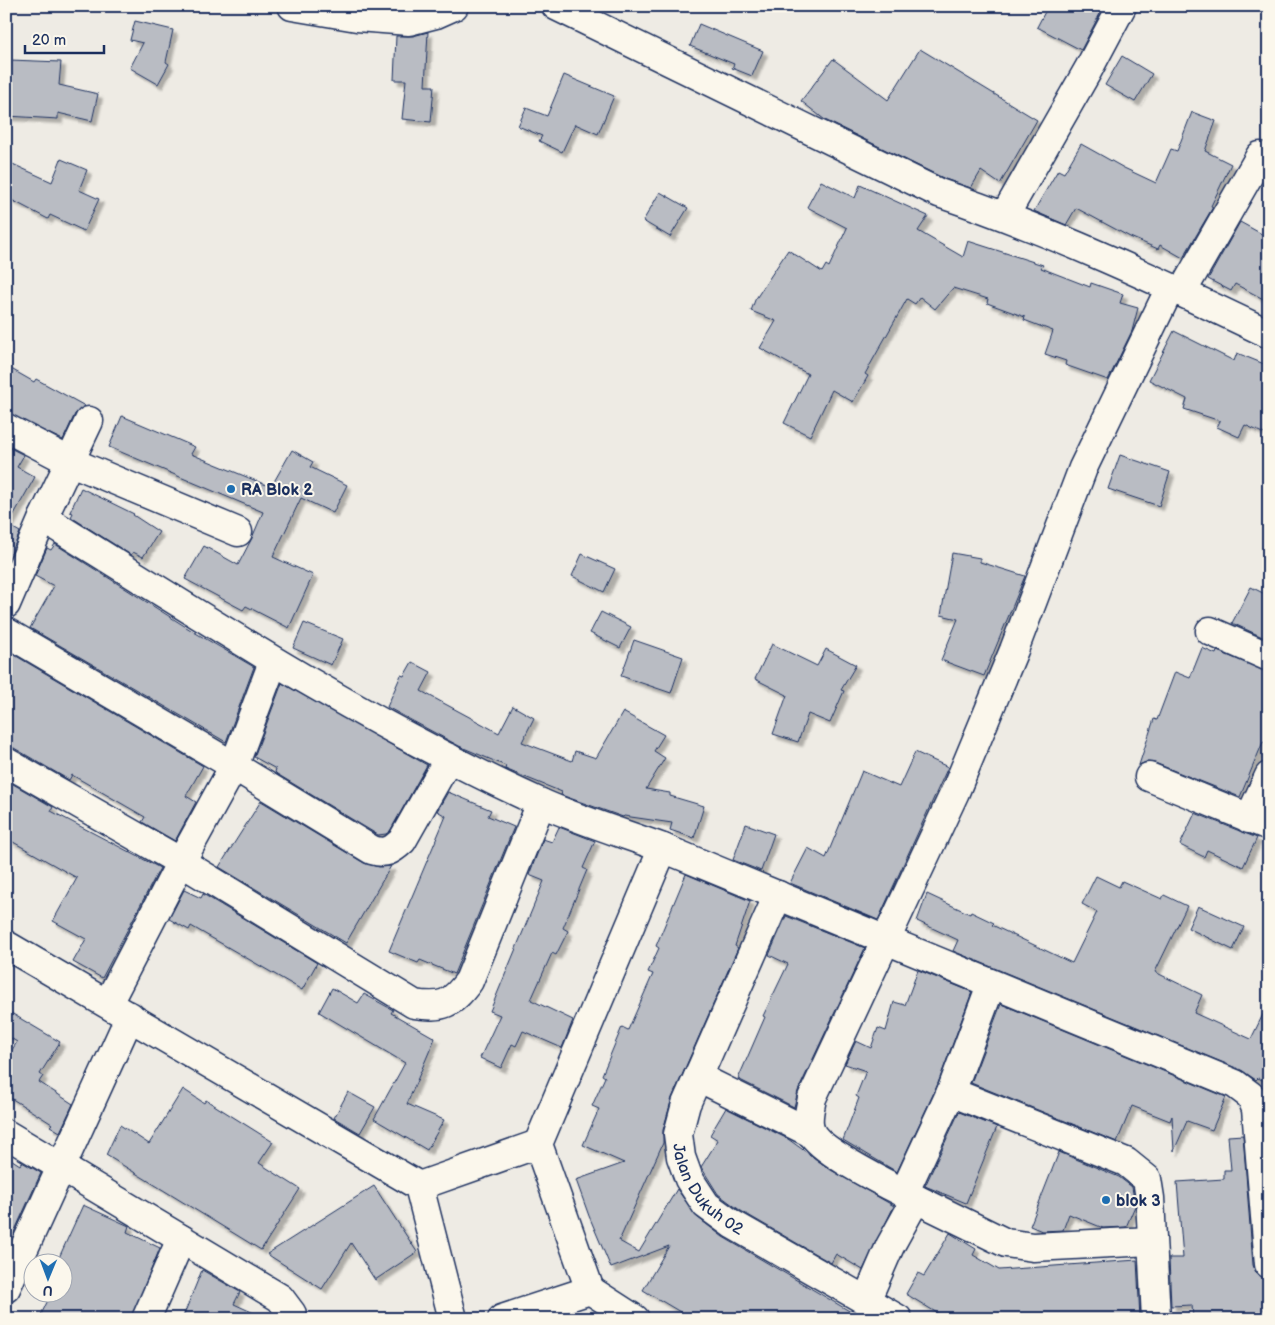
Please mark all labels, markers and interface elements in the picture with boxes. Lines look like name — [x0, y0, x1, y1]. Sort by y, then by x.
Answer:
scale bar — [25, 22, 104, 54]
text: 20 m — [32, 31, 66, 50]
place label: RA Blok 2 — [241, 481, 313, 500]
marker: RA Blok 2 — [225, 483, 237, 495]
street label: Jalan Dukuh 02 — [668, 1142, 747, 1240]
place label: blok 3 — [1116, 1192, 1161, 1211]
marker: blok 3 — [1100, 1194, 1112, 1206]
north arrow — [22, 1252, 72, 1302]
text: U — [43, 1282, 53, 1299]

